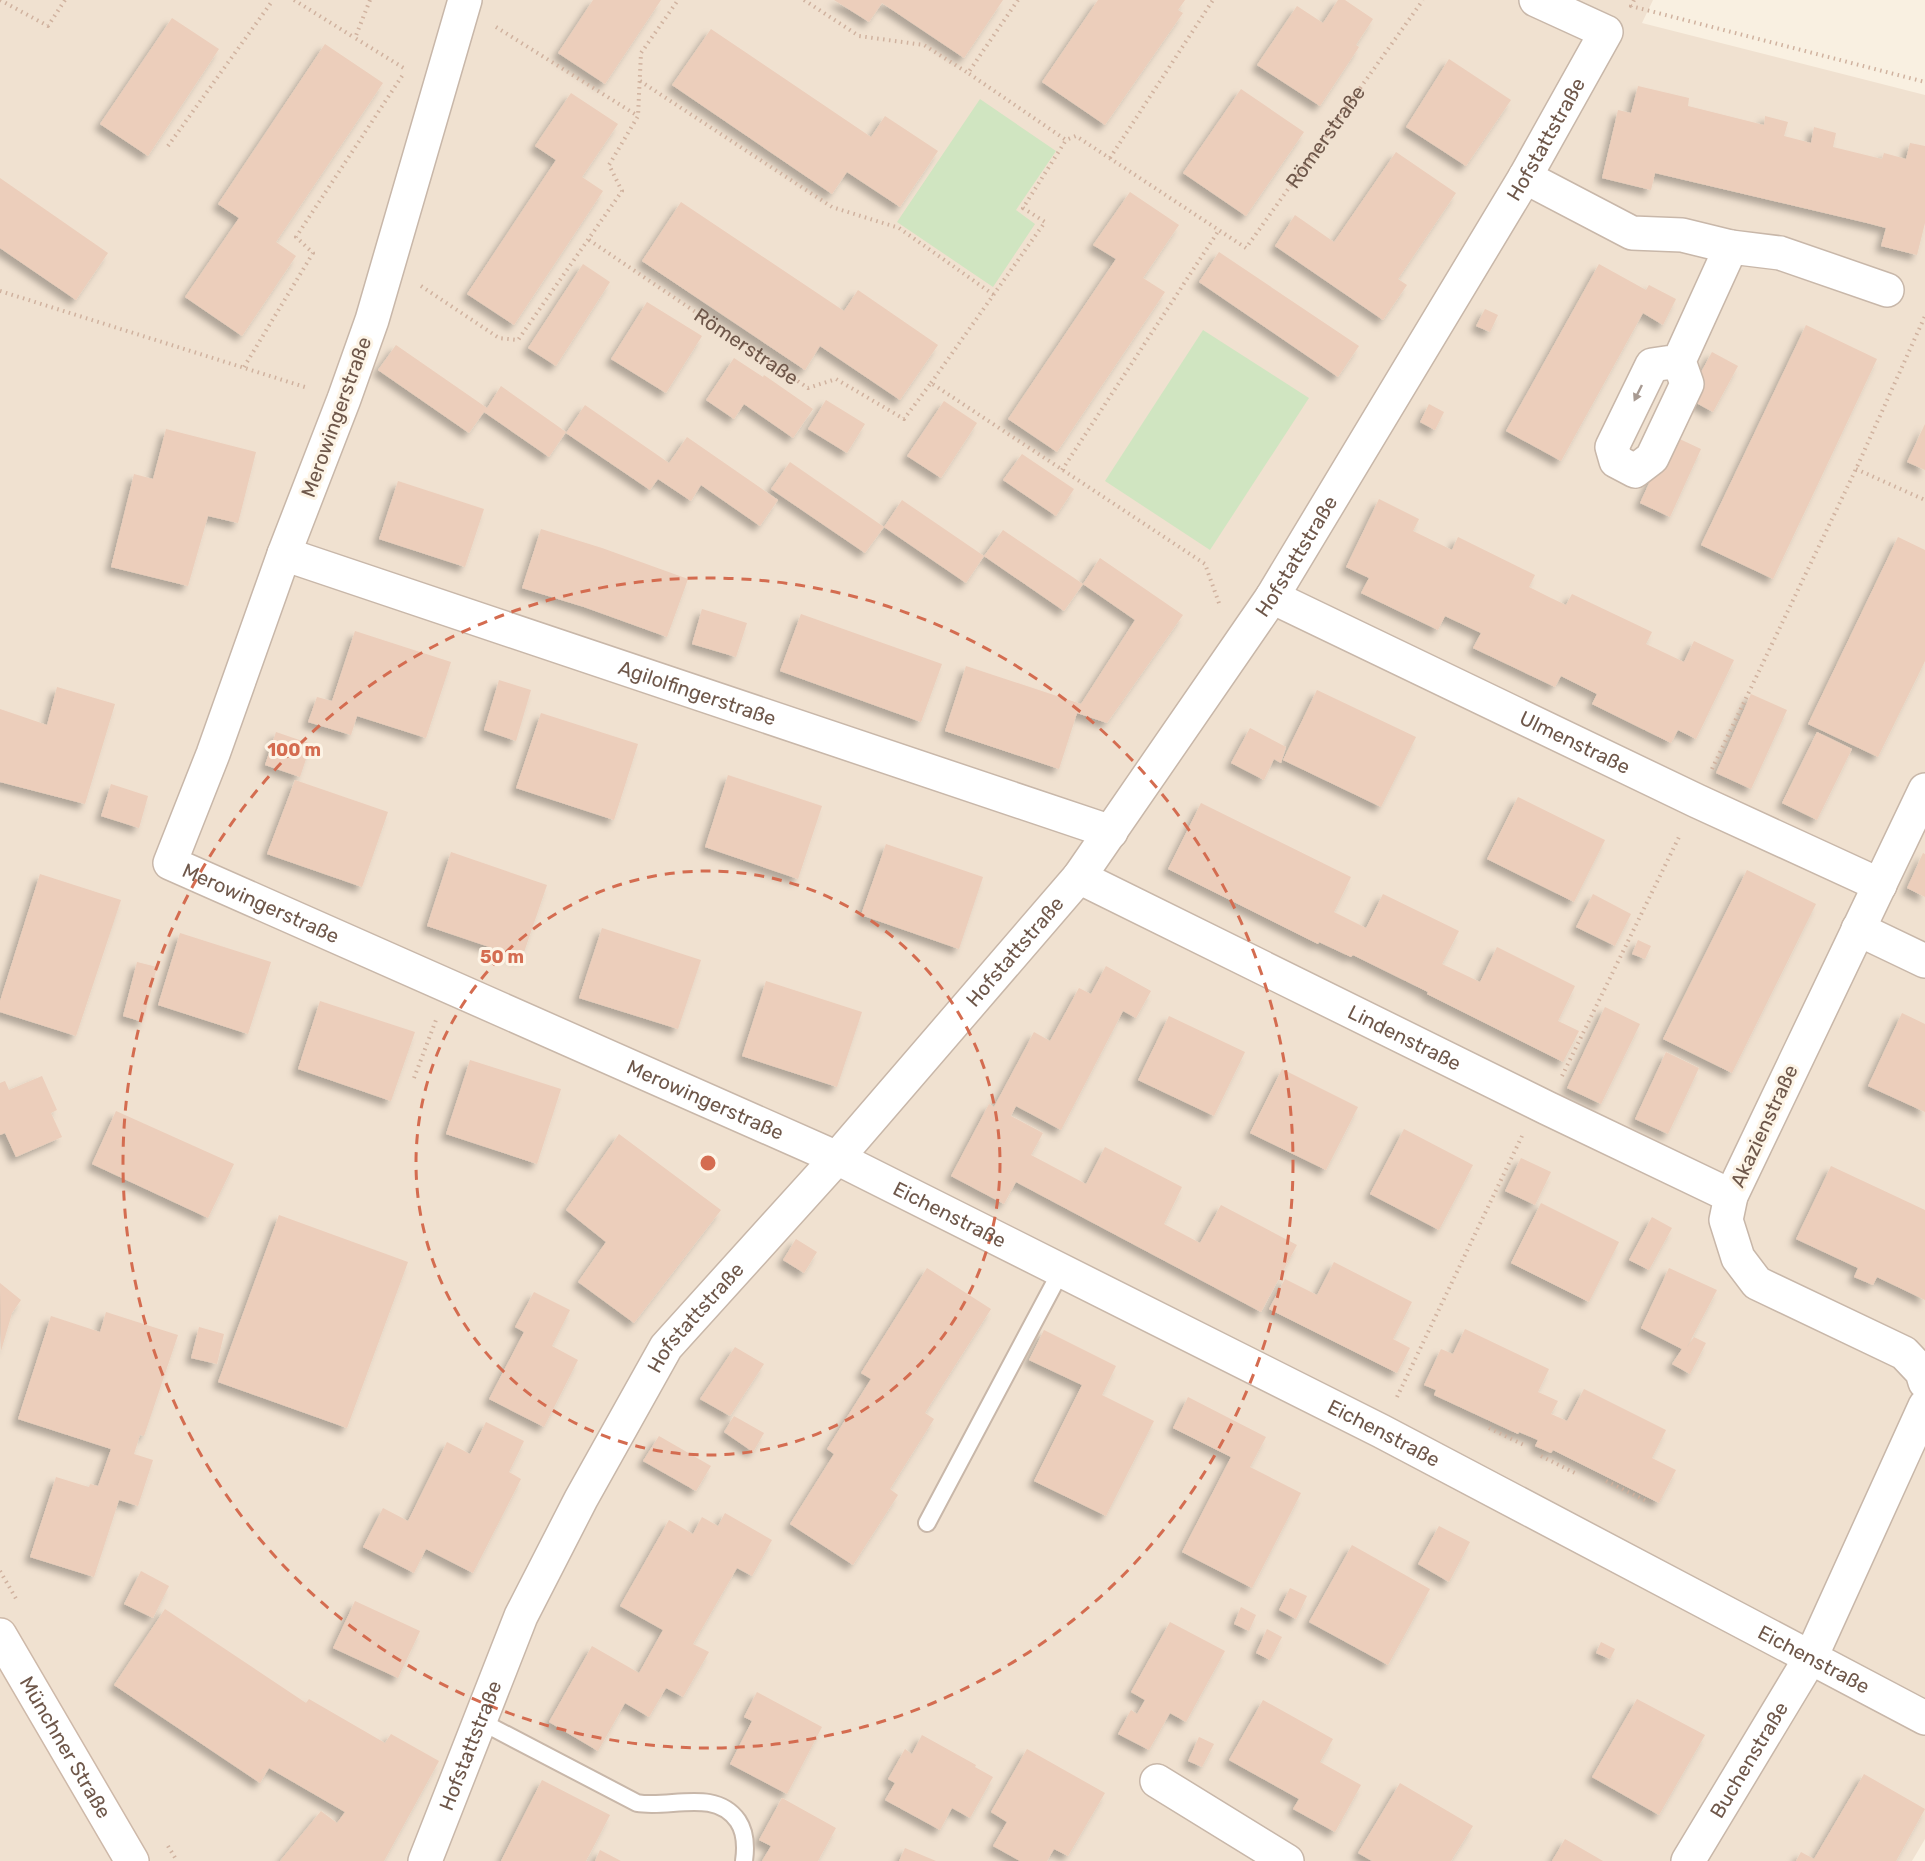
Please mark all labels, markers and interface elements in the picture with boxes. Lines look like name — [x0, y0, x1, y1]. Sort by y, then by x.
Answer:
street label: Hofstattstraße — [1502, 74, 1590, 205]
street label: Römerstraße — [1280, 81, 1370, 193]
street label: Römerstraße — [690, 303, 803, 390]
street label: Merowingerstraße — [296, 334, 376, 500]
one-way arrow — [1634, 385, 1643, 402]
street label: Hofstattstraße — [1250, 491, 1342, 621]
street label: Agilolfingerstraße — [615, 655, 779, 731]
street label: Ulmenstraße — [1516, 706, 1634, 779]
text: 100 m — [267, 739, 321, 761]
street label: Merowingerstraße — [179, 858, 343, 948]
street label: Hofstattstraße — [961, 892, 1069, 1012]
text: 50 m — [480, 946, 524, 968]
street label: Lindenstraße — [1344, 1000, 1465, 1076]
street label: Merowingerstraße — [623, 1055, 787, 1145]
street label: Akazienstraße — [1725, 1061, 1803, 1191]
centre of rings — [698, 1153, 718, 1173]
street label: Eichenstraße — [889, 1176, 1010, 1253]
street label: Hofstattstraße — [642, 1257, 749, 1377]
street label: Eichenstraße — [1324, 1394, 1444, 1472]
street label: Eichenstraße — [1754, 1620, 1874, 1699]
street label: Münchner Straße — [15, 1672, 116, 1823]
street label: Hofstattstraße — [434, 1677, 506, 1814]
street label: Buchenstraße — [1705, 1697, 1793, 1822]

